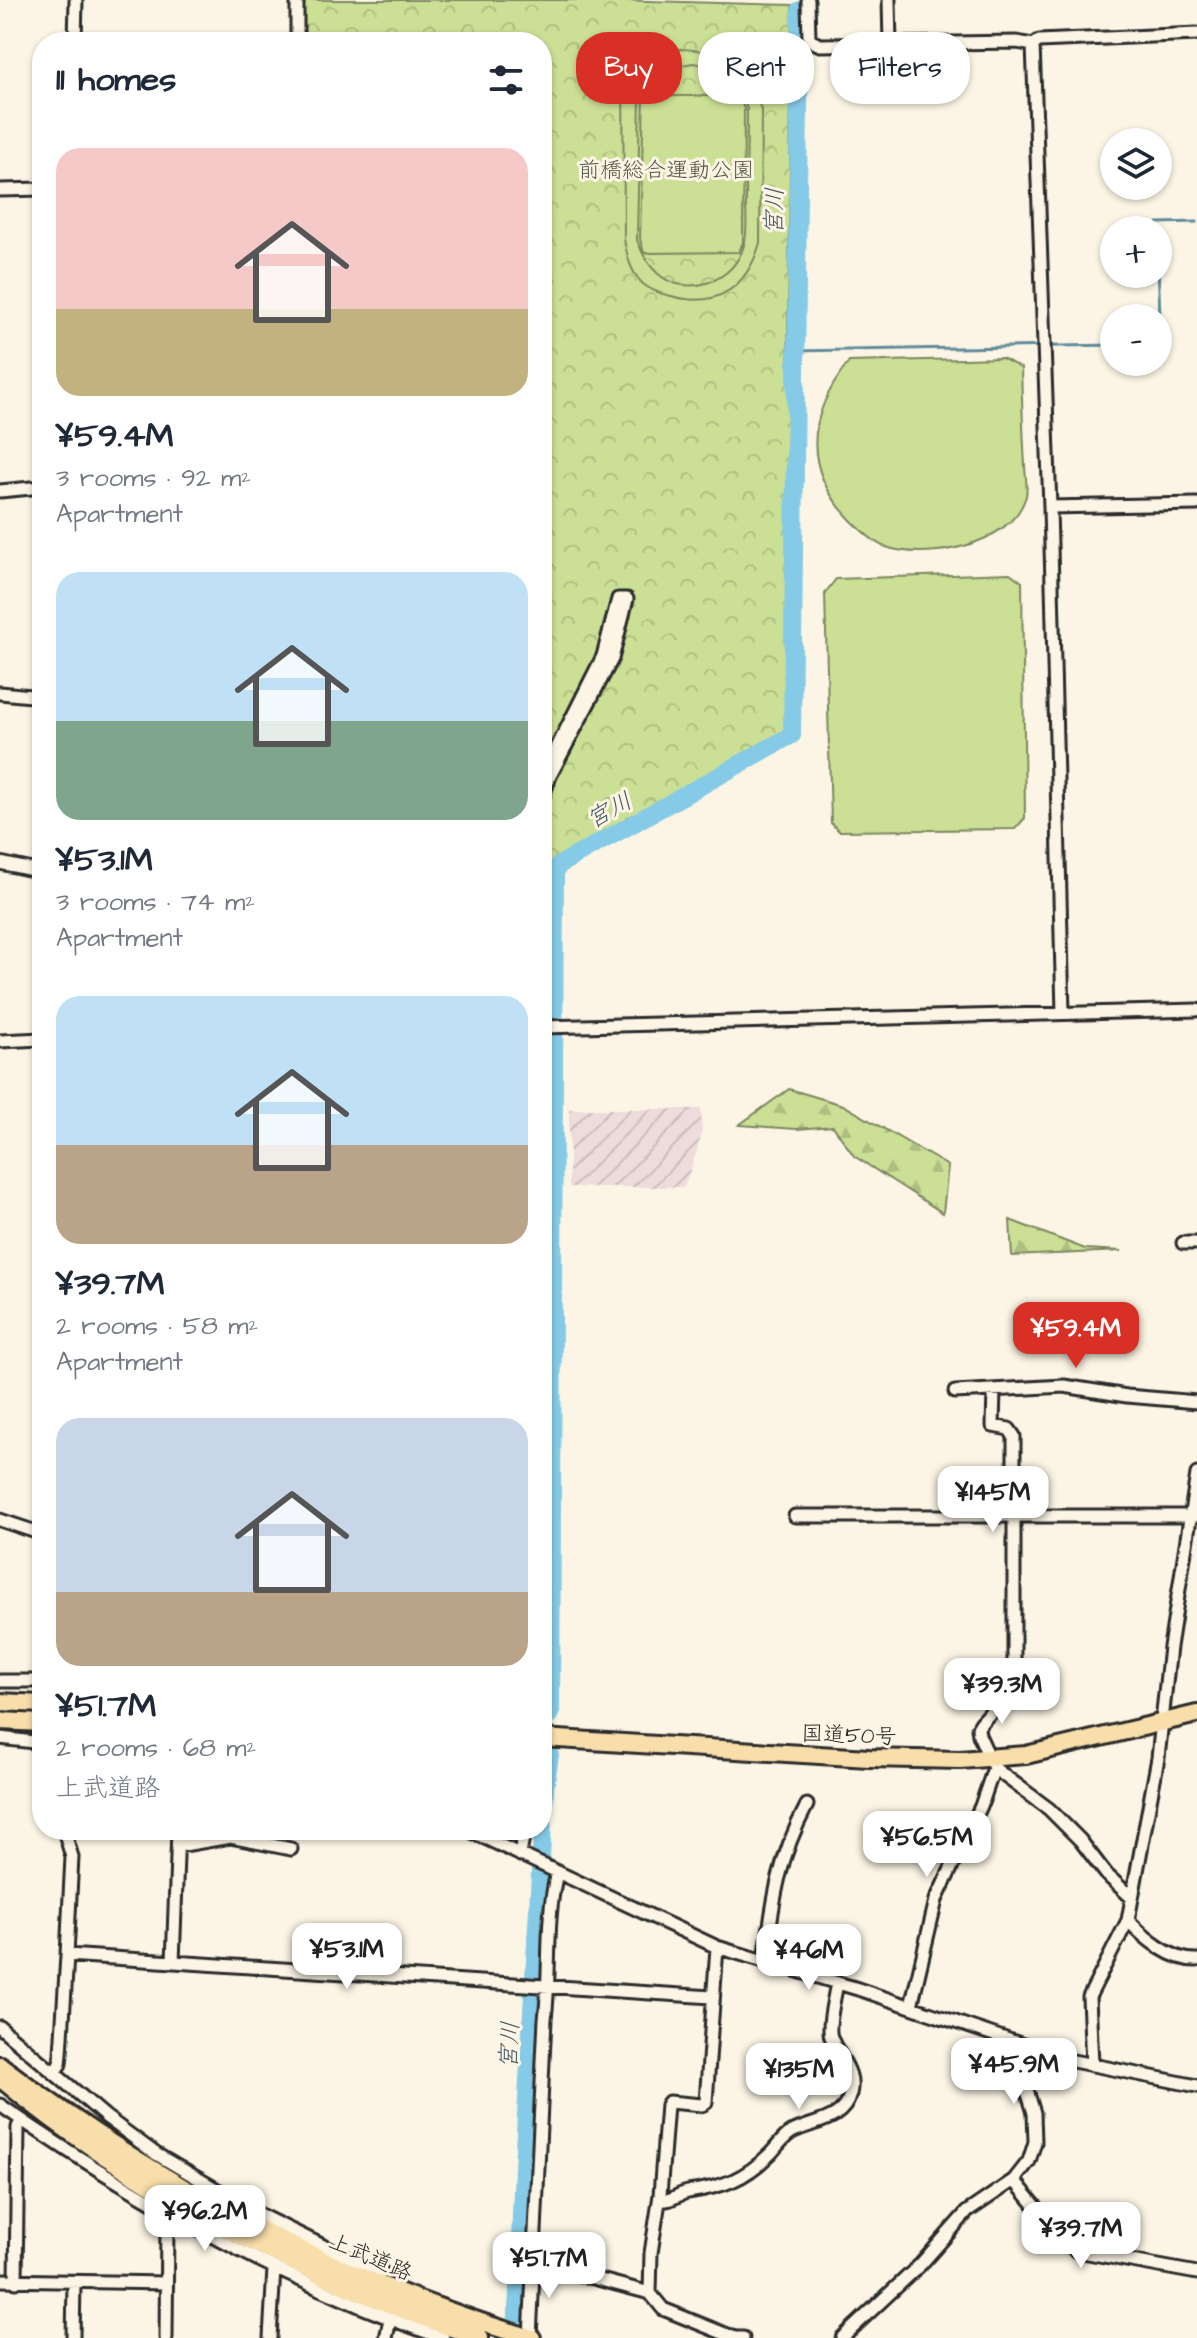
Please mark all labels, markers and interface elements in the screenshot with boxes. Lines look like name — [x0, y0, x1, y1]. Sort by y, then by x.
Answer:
chip: Buy — [576, 32, 682, 104]
chip: Rent — [698, 32, 814, 104]
chip: Filters — [830, 32, 970, 104]
text: 11 homes — [56, 56, 176, 104]
icon: filters — [484, 58, 528, 102]
map controls — [1100, 128, 1172, 376]
button: layers — [1100, 128, 1172, 200]
park label: 前橋総合運動公園 — [578, 155, 754, 186]
water label: 宮川 — [758, 187, 792, 235]
icon: home — [220, 200, 364, 344]
button: + — [1100, 216, 1172, 288]
button: − — [1100, 304, 1172, 376]
text: ¥59.4M — [56, 412, 174, 460]
text: 3 rooms · 92 m² — [56, 460, 251, 496]
text: Apartment — [56, 496, 183, 532]
icon: home — [220, 624, 364, 768]
water label: 宮川 — [580, 784, 639, 837]
text: ¥53.1M — [56, 836, 153, 884]
text: 3 rooms · 74 m² — [56, 884, 255, 920]
text: Apartment — [56, 920, 183, 956]
icon: home — [220, 1048, 364, 1192]
text: ¥39.7M — [56, 1260, 165, 1308]
pin: ¥59.4M — [1011, 1302, 1141, 1370]
text: 2 rooms · 58 m² — [56, 1308, 258, 1344]
text: ¥59.4M — [1031, 1310, 1121, 1346]
text: Apartment — [56, 1344, 183, 1380]
pin: ¥145M — [937, 1466, 1049, 1534]
icon: home — [220, 1470, 364, 1614]
text: ¥145M — [956, 1474, 1030, 1510]
pin: ¥39.3M — [937, 1658, 1067, 1726]
text: ¥39.3M — [962, 1666, 1042, 1702]
text: ¥51.7M — [56, 1682, 156, 1730]
street label: 国道50号 — [801, 1718, 897, 1753]
text: 2 rooms · 68 m² — [56, 1730, 256, 1766]
text: 上武道路 — [56, 1770, 160, 1806]
pin: ¥56.5M — [862, 1811, 992, 1879]
text: ¥56.5M — [881, 1819, 973, 1855]
pin: ¥53.1M — [282, 1923, 412, 1991]
pin: ¥46M — [762, 1924, 856, 1992]
text: ¥53.1M — [310, 1931, 384, 1967]
text: ¥46M — [774, 1932, 844, 1968]
water label: 宮川 — [492, 2020, 528, 2070]
pin: ¥45.9M — [949, 2038, 1079, 2106]
pin: ¥135M — [743, 2043, 855, 2111]
text: ¥45.9M — [969, 2046, 1059, 2082]
text: ¥135M — [764, 2051, 834, 2087]
pin: ¥96.2M — [140, 2185, 270, 2253]
text: ¥96.2M — [162, 2193, 248, 2229]
pin: ¥39.7M — [1016, 2202, 1146, 2270]
text: ¥39.7M — [1039, 2210, 1123, 2246]
street label: 上武道路 — [324, 2226, 417, 2289]
pin: ¥51.7M — [484, 2232, 614, 2300]
text: ¥51.7M — [511, 2240, 587, 2276]

